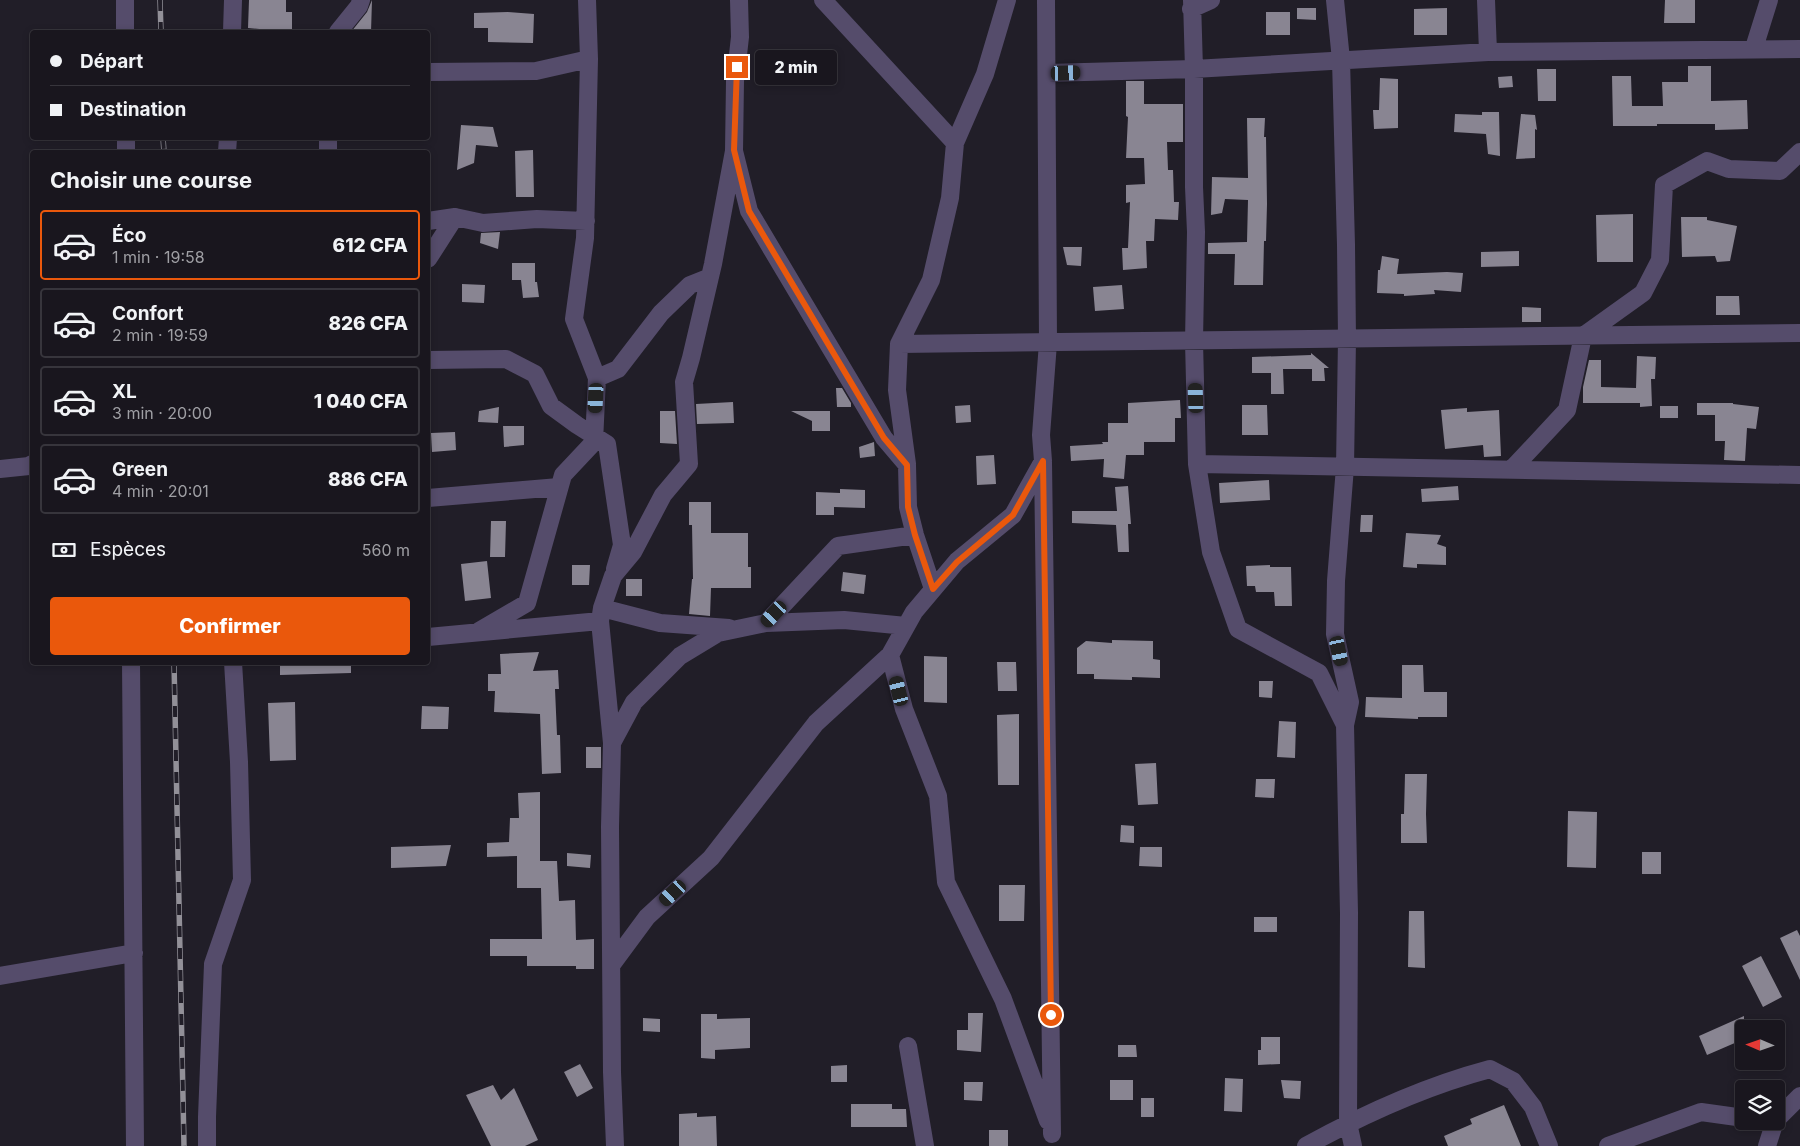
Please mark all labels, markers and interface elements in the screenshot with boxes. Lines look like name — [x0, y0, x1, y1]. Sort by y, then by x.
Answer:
text: Départ — [80, 50, 143, 73]
callout: 2 min — [754, 50, 837, 84]
route end — [726, 56, 748, 78]
text: 2 min — [774, 57, 818, 77]
car — [1050, 65, 1081, 81]
text: Destination — [80, 98, 186, 121]
text: Choisir une course — [50, 167, 252, 193]
icon: car — [52, 223, 97, 268]
text: Éco — [112, 224, 146, 247]
text: 612 CFA — [333, 234, 408, 257]
text: 1 min · 19:58 — [112, 247, 205, 267]
icon: car — [52, 301, 97, 346]
text: Confort — [112, 302, 183, 325]
text: 826 CFA — [328, 312, 408, 335]
text: 2 min · 19:59 — [112, 325, 208, 345]
icon: car — [52, 379, 97, 424]
text: XL — [112, 380, 137, 403]
car — [587, 383, 604, 413]
car — [1187, 383, 1204, 413]
text: 1 040 CFA — [314, 390, 408, 413]
text: 3 min · 20:00 — [112, 403, 212, 423]
icon: car — [52, 457, 97, 502]
text: Green — [112, 458, 168, 481]
text: 886 CFA — [328, 468, 408, 491]
text: 4 min · 20:01 — [112, 481, 209, 501]
icon: cash — [50, 536, 78, 564]
text: Espèces — [90, 538, 166, 561]
text: 560 m — [362, 540, 410, 560]
button: Confirmer — [50, 597, 410, 655]
car — [758, 598, 789, 630]
car — [1328, 635, 1349, 667]
car — [888, 675, 909, 707]
car — [656, 877, 689, 909]
route start — [1040, 1004, 1062, 1026]
north arrow — [1735, 1020, 1785, 1070]
map controls — [1735, 1020, 1785, 1130]
button: layers — [1735, 1080, 1785, 1130]

